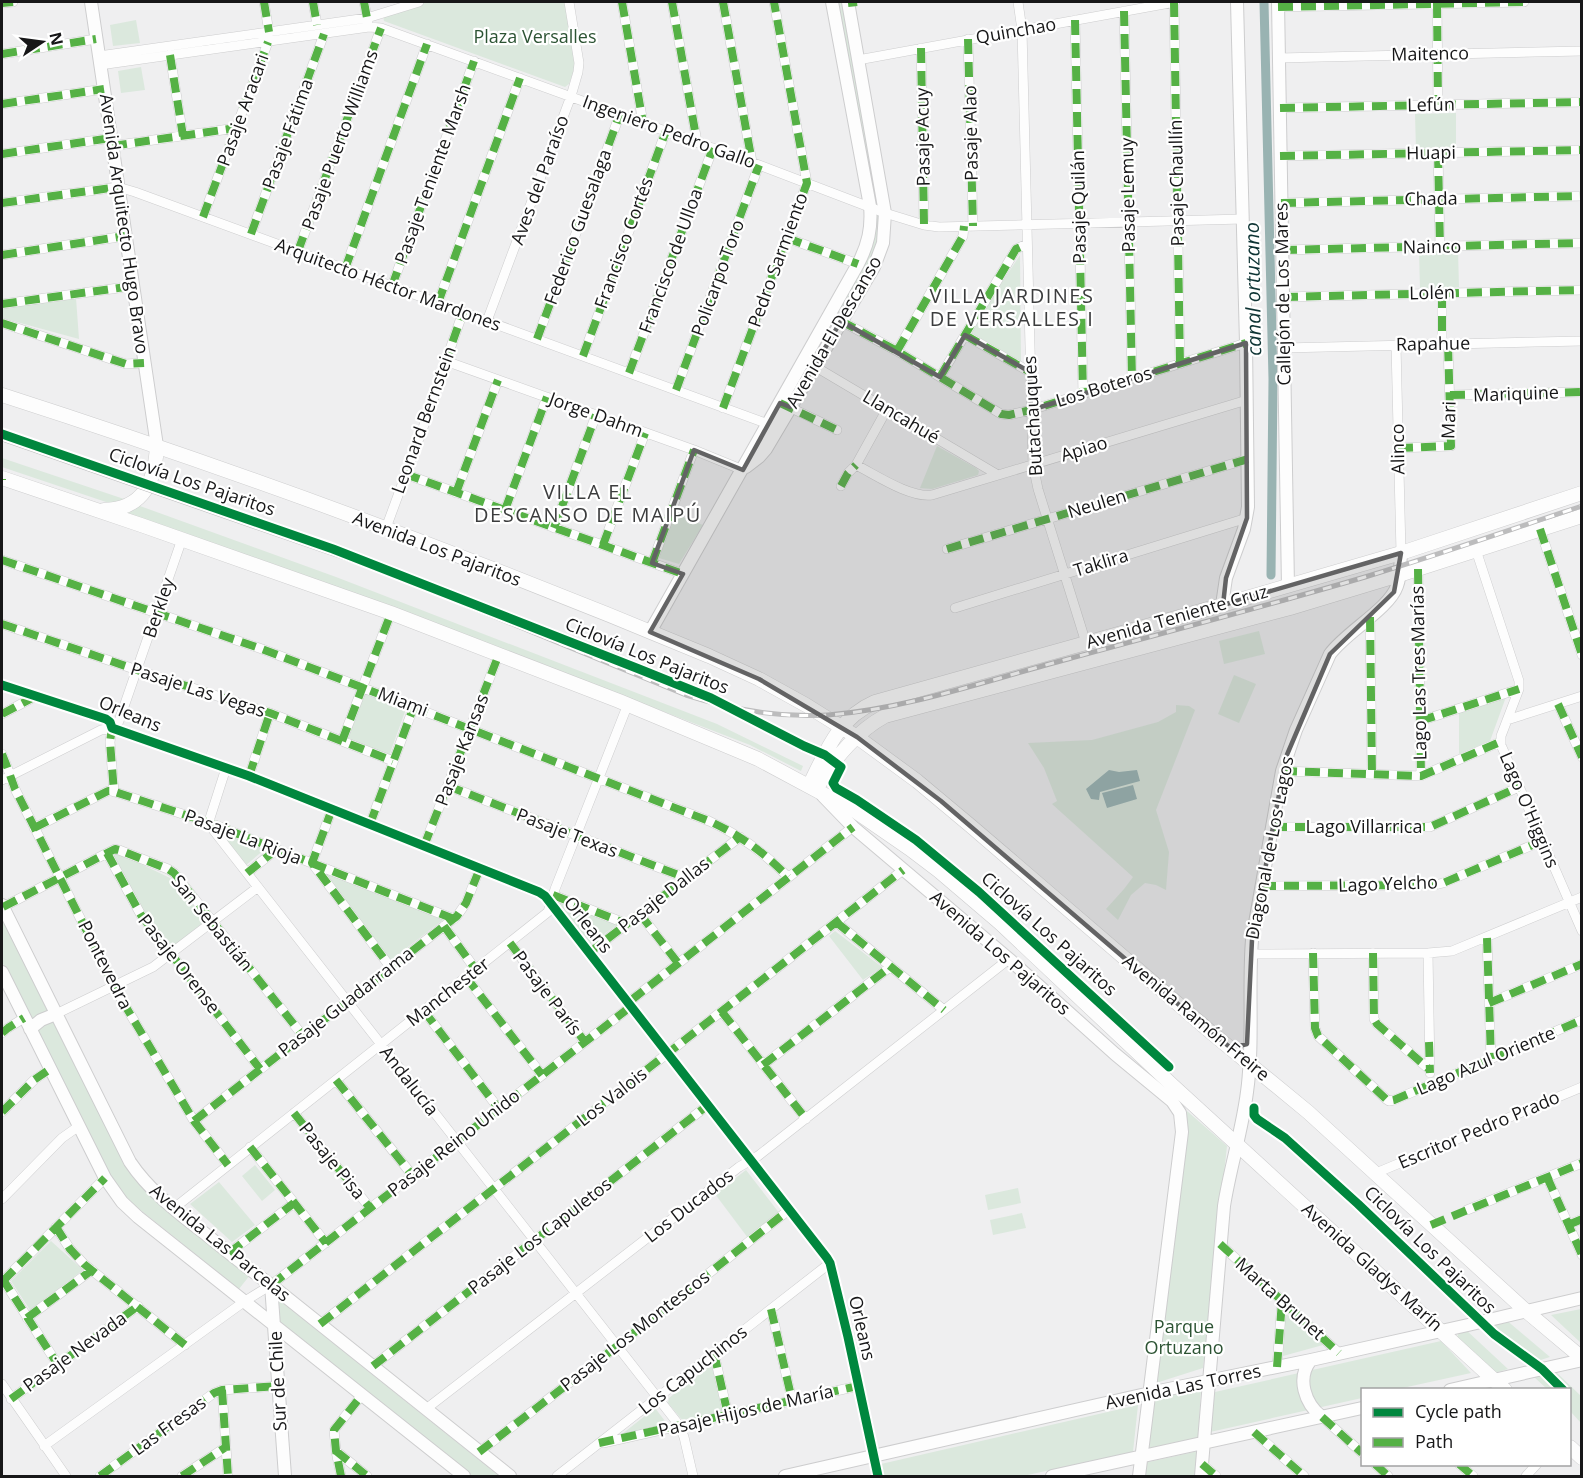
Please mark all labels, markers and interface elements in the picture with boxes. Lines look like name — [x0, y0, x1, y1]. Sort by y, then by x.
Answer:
street label: Quinchao — [974, 11, 1058, 49]
north arrow — [12, 12, 72, 72]
park label: Plaza Versalles — [473, 24, 597, 48]
text: N — [44, 30, 69, 47]
street label: Maitenco — [1391, 40, 1469, 66]
street label: Pasaje Puerto Williams — [295, 46, 383, 233]
street label: Pasaje Aracari — [211, 50, 274, 169]
street label: Pasaje Fátima — [256, 75, 318, 192]
street label: Pasaje Teniente Marsh — [388, 80, 476, 267]
street label: Pasaje Alao — [957, 85, 983, 181]
street label: Pasaje Acuy — [909, 86, 935, 187]
street label: Ingeniero Pedro Gallo — [580, 89, 759, 174]
street label: Avenida Arquitecto Hugo Bravo — [95, 92, 155, 356]
street label: Lefún — [1407, 92, 1455, 116]
street label: Aves del Paraíso — [504, 112, 574, 248]
street label: Pasaje Chaullín — [1163, 119, 1189, 247]
street label: Pasaje Lemuy — [1114, 136, 1140, 253]
street label: Huapi — [1406, 140, 1456, 164]
street label: Federico Guesalaga — [538, 146, 616, 308]
street label: Pasaje Quilán — [1065, 150, 1091, 264]
street label: Francisco Cortés — [588, 174, 658, 312]
street label: Francisco de Ulloa — [633, 185, 707, 336]
street label: Chada — [1404, 186, 1458, 210]
street label: Pedro Sarmiento — [742, 189, 813, 330]
street label: Callejón de Los Mares — [1268, 202, 1296, 386]
street label: Policarpo Toro — [685, 216, 749, 339]
water label: canal ortuzano — [1238, 222, 1267, 356]
street label: Arquitecto Héctor Mardones — [272, 232, 505, 336]
street label: Nainco — [1402, 233, 1461, 259]
street label: Avenida El Descanso — [780, 251, 886, 412]
street label: Lolén — [1409, 280, 1455, 304]
district label: VILLA JARDINES DE VERSALLES I — [930, 282, 1094, 332]
street label: Rapahue — [1396, 330, 1470, 356]
street label: Leonard Bernstein — [385, 343, 461, 497]
street label: Butachauques — [1017, 355, 1047, 477]
street label: Los Boteros — [1053, 360, 1155, 412]
street label: Mariquine — [1473, 380, 1559, 406]
street label: Llancahué — [859, 384, 944, 449]
street label: Jorge Dahm — [544, 385, 647, 442]
street label: Mari — [1435, 401, 1461, 439]
street label: Alinco — [1385, 423, 1409, 475]
street label: Apiao — [1057, 430, 1110, 467]
street label: Ciclovía Los Pajaritos — [106, 441, 279, 521]
district label: VILLA EL DESCANSO DE MAIPÚ — [474, 478, 702, 528]
street label: Neulen — [1064, 483, 1129, 523]
street label: Avenida Los Pajaritos — [350, 505, 525, 591]
street label: Taklira — [1071, 542, 1131, 582]
street label: Berkley — [137, 573, 180, 641]
street label: Avenida Teniente Cruz — [1083, 579, 1270, 653]
street label: Lago Las Tres Marías — [1404, 586, 1432, 761]
street label: Ciclovía Los Pajaritos — [562, 611, 733, 699]
street label: Pasaje Las Vegas — [128, 656, 269, 722]
street label: Miami — [375, 681, 432, 722]
street label: Orleans — [95, 689, 165, 737]
street label: Pasaje Kansas — [429, 690, 493, 809]
street label: Lago O'Higgins — [1495, 748, 1565, 871]
street label: Diagonal de Los Lagos — [1239, 754, 1299, 942]
street label: Pasaje Texas — [513, 802, 621, 862]
street label: Pasaje La Rioja — [181, 803, 305, 869]
street label: Lago Villarrica — [1306, 814, 1422, 838]
street label: Pasaje Dallas — [613, 851, 714, 937]
street label: Ciclovía Los Pajaritos — [977, 866, 1123, 1001]
street label: San Sebastián — [167, 869, 259, 975]
street label: Lago Yelcho — [1338, 869, 1438, 897]
street label: Avenida Los Pajaritos — [925, 885, 1076, 1020]
street label: Orleans — [559, 891, 618, 958]
street label: Pasaje Orense — [133, 909, 226, 1018]
street label: Pontevedra — [73, 916, 139, 1013]
street label: Pasaje Guadarrama — [273, 941, 418, 1062]
street label: Pasaje París — [508, 945, 587, 1040]
street label: Avenida Ramón Freire — [1118, 949, 1275, 1086]
street label: Manchester — [401, 951, 494, 1031]
street label: Lago Azul Oriente — [1413, 1020, 1559, 1100]
street label: Andalucía — [375, 1041, 445, 1120]
street label: Los Valois — [571, 1061, 651, 1131]
street label: Pasaje Reino Unido — [382, 1083, 524, 1201]
street label: Escritor Pedro Prado — [1394, 1084, 1563, 1174]
street label: Pasaje Pisa — [294, 1117, 371, 1204]
street label: Los Ducados — [639, 1163, 738, 1247]
street label: Pasaje Los Capuletos — [463, 1172, 616, 1299]
street label: Avenida Las Parcelas — [145, 1178, 296, 1306]
street label: Ciclovía Los Pajaritos — [1360, 1180, 1502, 1319]
street label: Avenida Gladys Marín — [1297, 1197, 1448, 1336]
street label: Marta Brunet — [1231, 1252, 1330, 1345]
street label: Pasaje Los Montescos — [555, 1264, 714, 1396]
street label: Orleans — [844, 1293, 882, 1362]
street label: Pasaje Nevada — [18, 1306, 131, 1397]
park label: Parque Ortuzano — [1144, 1314, 1224, 1359]
street label: Los Capuchinos — [633, 1319, 752, 1419]
street label: Sur de Chile — [262, 1330, 292, 1432]
street label: Avenida Las Torres — [1103, 1358, 1263, 1414]
street label: Pasaje Hijos de María — [656, 1378, 836, 1442]
legend — [1361, 1388, 1571, 1466]
street label: Las Fresas — [126, 1390, 210, 1460]
text: Cycle path — [1415, 1399, 1502, 1423]
text: Path — [1415, 1429, 1453, 1453]

